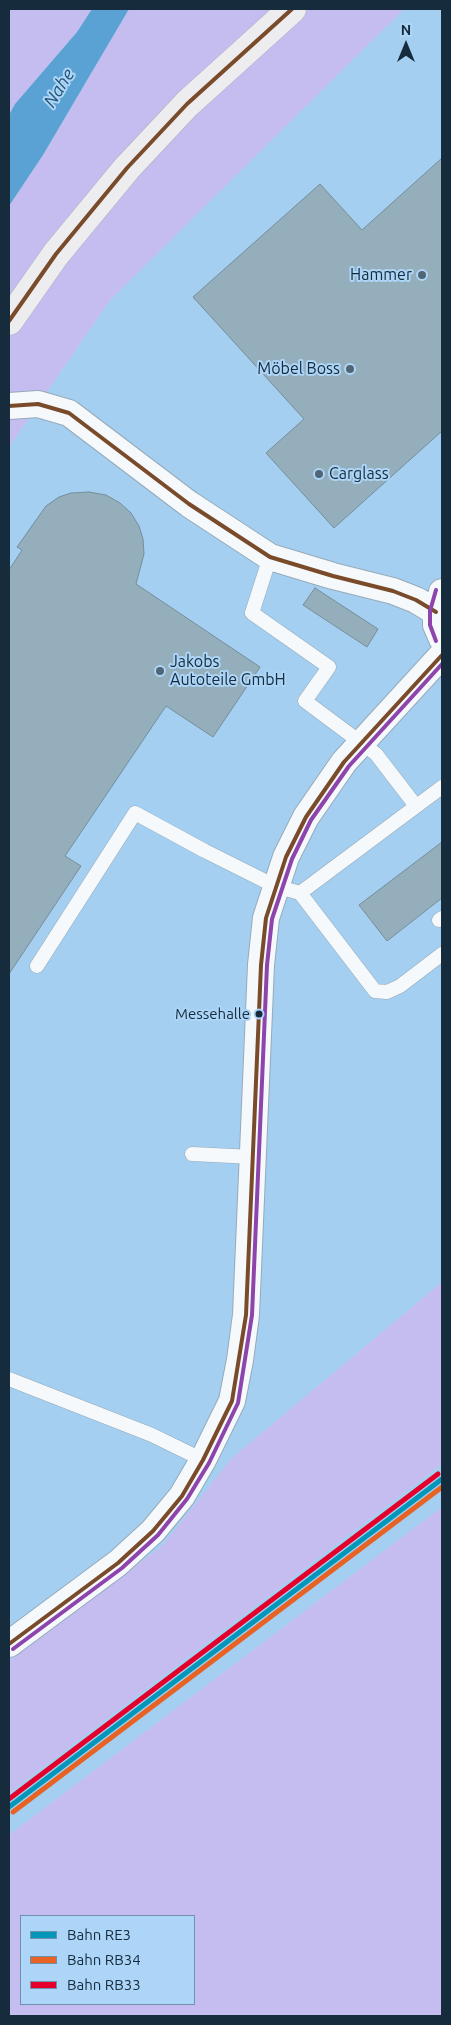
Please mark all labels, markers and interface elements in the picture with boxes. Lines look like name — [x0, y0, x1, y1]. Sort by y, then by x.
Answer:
north arrow — [381, 20, 431, 70]
text: N — [401, 22, 411, 38]
water label: Nahe — [39, 65, 79, 111]
place label: Hammer — [350, 265, 412, 285]
marker: Hammer — [416, 269, 428, 281]
place label: Möbel Boss — [257, 359, 340, 379]
marker: Möbel Boss — [344, 363, 356, 375]
place label: Carglass — [329, 464, 389, 484]
marker: Carglass — [313, 468, 325, 480]
place label: Jakobs Autoteile GmbH — [170, 652, 286, 690]
marker: Jakobs Autoteile GmbH — [154, 665, 166, 677]
place label: Messehalle — [175, 1005, 250, 1023]
marker: Messehalle — [254, 1009, 264, 1019]
legend — [20, 1915, 195, 2005]
text: Bahn RE3 — [67, 1926, 131, 1943]
text: Bahn RB34 — [67, 1951, 141, 1968]
text: Bahn RB33 — [67, 1976, 141, 1993]

